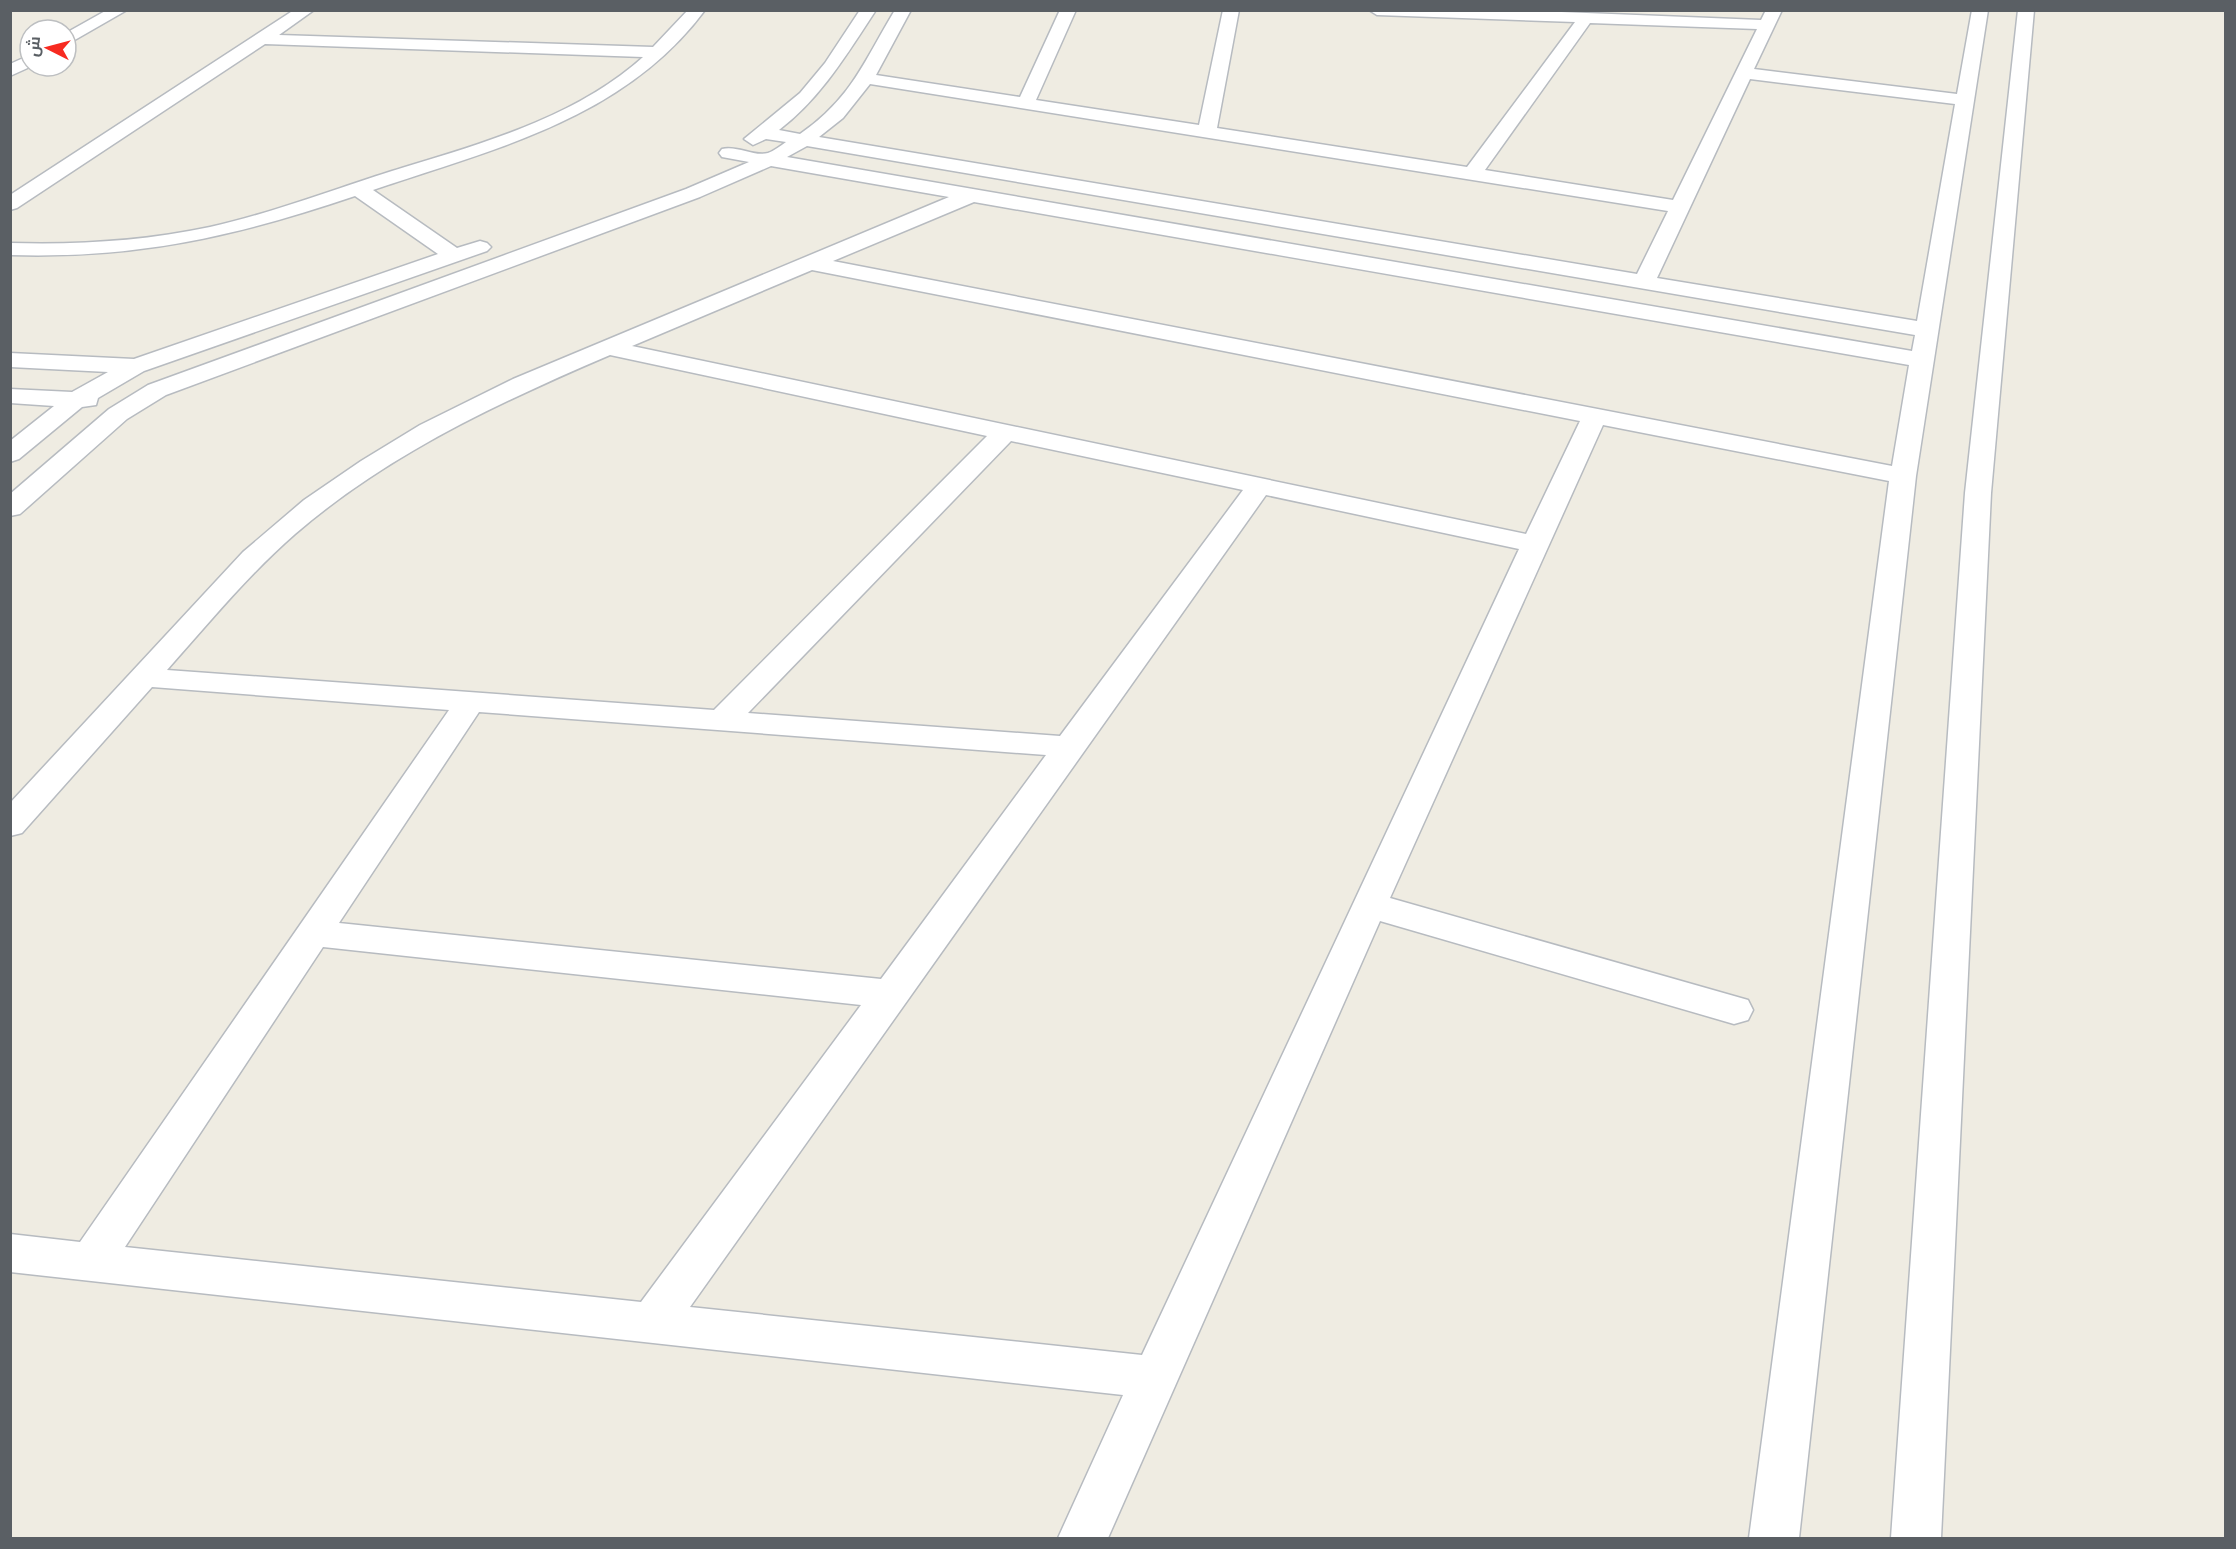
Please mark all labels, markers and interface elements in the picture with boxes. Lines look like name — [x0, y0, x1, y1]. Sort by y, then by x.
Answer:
north arrow — [18, 18, 78, 78]
text: ش — [22, 35, 44, 58]

